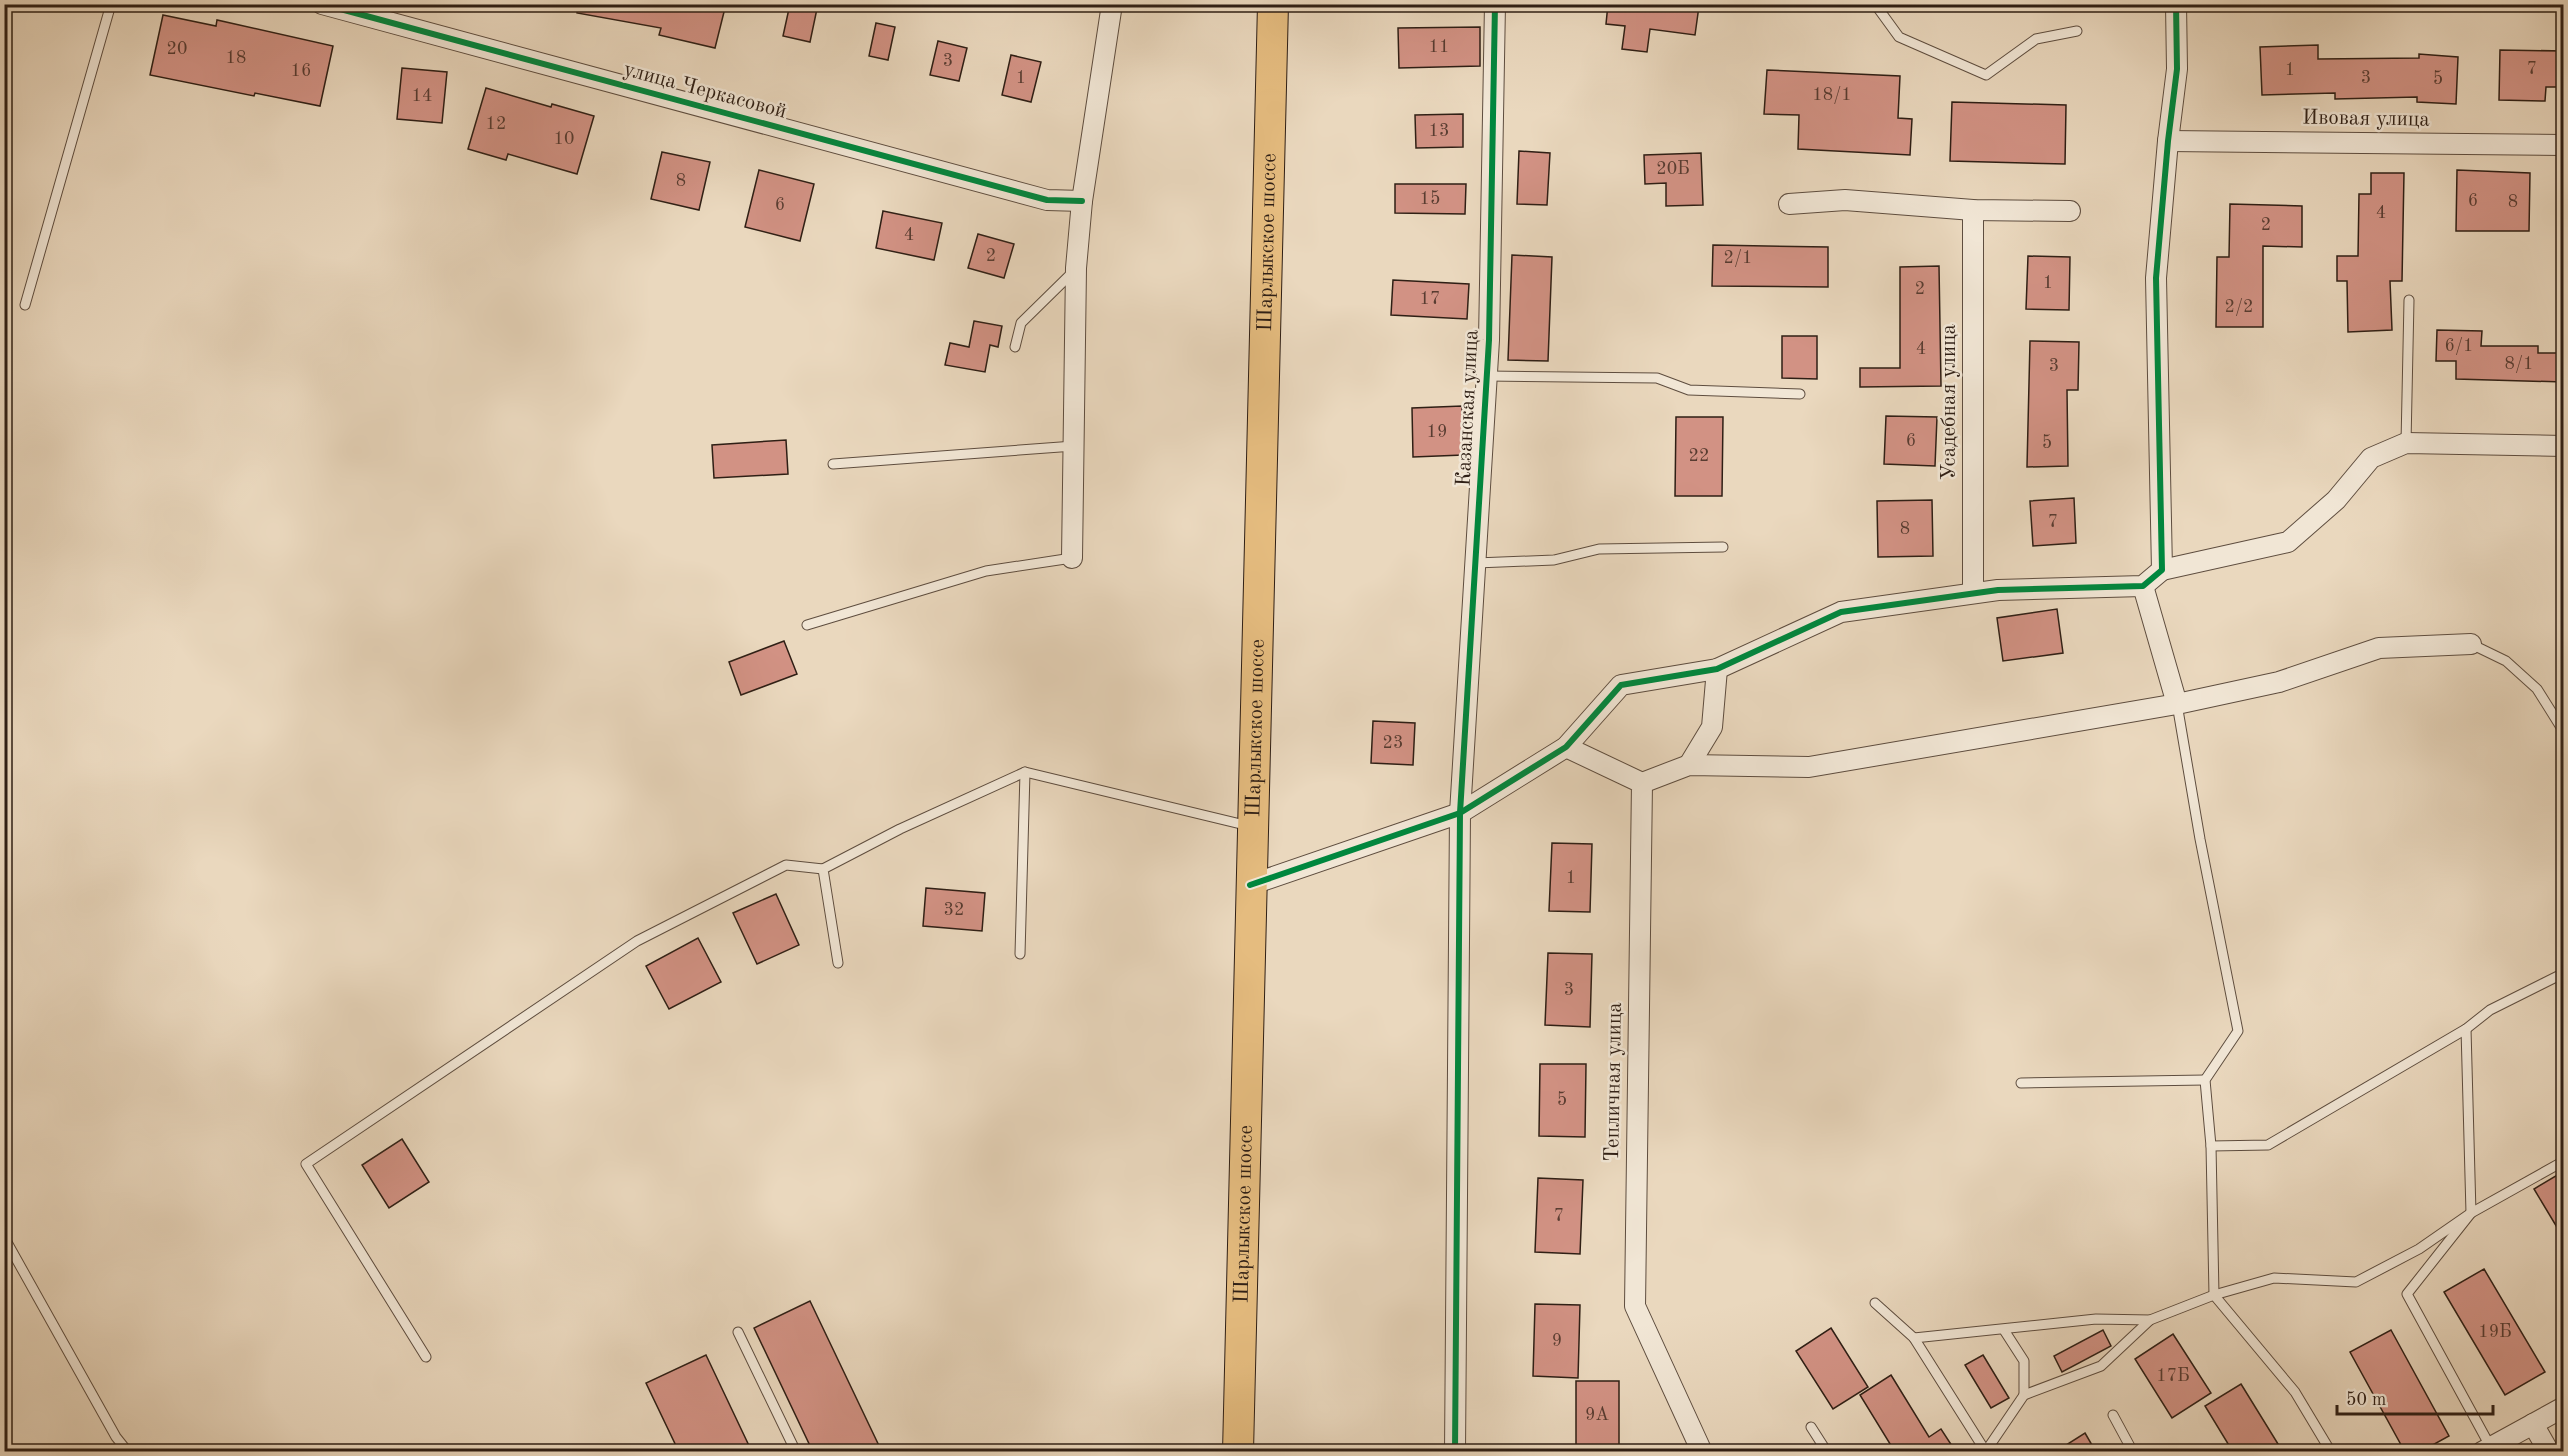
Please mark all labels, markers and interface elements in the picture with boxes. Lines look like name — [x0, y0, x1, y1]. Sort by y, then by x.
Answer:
house number: 11 — [1429, 38, 1449, 56]
house number: 20 — [167, 40, 187, 58]
house number: 18 — [226, 49, 246, 67]
house number: 3 — [943, 52, 953, 70]
street label: улица Черкасовой — [621, 59, 789, 123]
house number: 7 — [2527, 60, 2537, 78]
house number: 1 — [2285, 61, 2295, 79]
house number: 16 — [291, 62, 311, 80]
house number: 1 — [1016, 69, 1026, 87]
house number: 3 — [2361, 69, 2371, 87]
house number: 5 — [2433, 70, 2443, 88]
house number: 18/1 — [1812, 86, 1852, 104]
house number: 14 — [412, 87, 432, 105]
street label: Ивовая улица — [2302, 107, 2430, 131]
house number: 12 — [486, 115, 506, 133]
house number: 13 — [1429, 122, 1449, 140]
house number: 10 — [554, 130, 574, 148]
street label: Шарлыкское шоссе — [1255, 153, 1280, 332]
house number: 20Б — [1656, 160, 1690, 178]
house number: 8 — [676, 172, 686, 190]
house number: 15 — [1420, 190, 1440, 208]
house number: 6 — [2468, 192, 2478, 210]
house number: 8 — [2508, 193, 2518, 211]
house number: 6 — [775, 196, 785, 214]
house number: 4 — [2376, 204, 2386, 222]
house number: 2 — [2261, 216, 2271, 234]
house number: 4 — [904, 226, 914, 244]
house number: 2 — [986, 247, 996, 265]
house number: 2/1 — [1724, 249, 1752, 267]
house number: 1 — [2043, 274, 2053, 292]
house number: 2 — [1915, 280, 1925, 298]
house number: 17 — [1420, 290, 1440, 308]
house number: 2/2 — [2225, 298, 2253, 316]
street label: Усадебная улица — [1939, 324, 1960, 480]
street label: Казанская улица — [1453, 329, 1483, 487]
house number: 6/1 — [2445, 337, 2473, 355]
house number: 4 — [1916, 340, 1926, 358]
house number: 8/1 — [2505, 355, 2533, 373]
house number: 3 — [2049, 357, 2059, 375]
house number: 19 — [1427, 423, 1447, 441]
house number: 6 — [1906, 432, 1916, 450]
house number: 5 — [2042, 434, 2052, 452]
house number: 22 — [1689, 447, 1709, 465]
house number: 7 — [2048, 513, 2058, 531]
house number: 8 — [1900, 520, 1910, 538]
street label: Шарлыкское шоссе — [1243, 639, 1268, 818]
house number: 23 — [1383, 734, 1403, 752]
house number: 1 — [1566, 869, 1576, 887]
house number: 32 — [944, 901, 964, 919]
house number: 3 — [1564, 981, 1574, 999]
street label: Тепличная улица — [1602, 1002, 1626, 1162]
house number: 5 — [1557, 1091, 1567, 1109]
street label: Шарлыкское шоссе — [1231, 1125, 1256, 1304]
house number: 7 — [1554, 1207, 1564, 1225]
house number: 19Б — [2478, 1323, 2512, 1341]
house number: 9 — [1552, 1332, 1562, 1350]
house number: 17Б — [2156, 1367, 2190, 1385]
scale bar — [2337, 1378, 2493, 1416]
text: 50 m — [2346, 1391, 2386, 1409]
house number: 9А — [1585, 1406, 1609, 1424]

